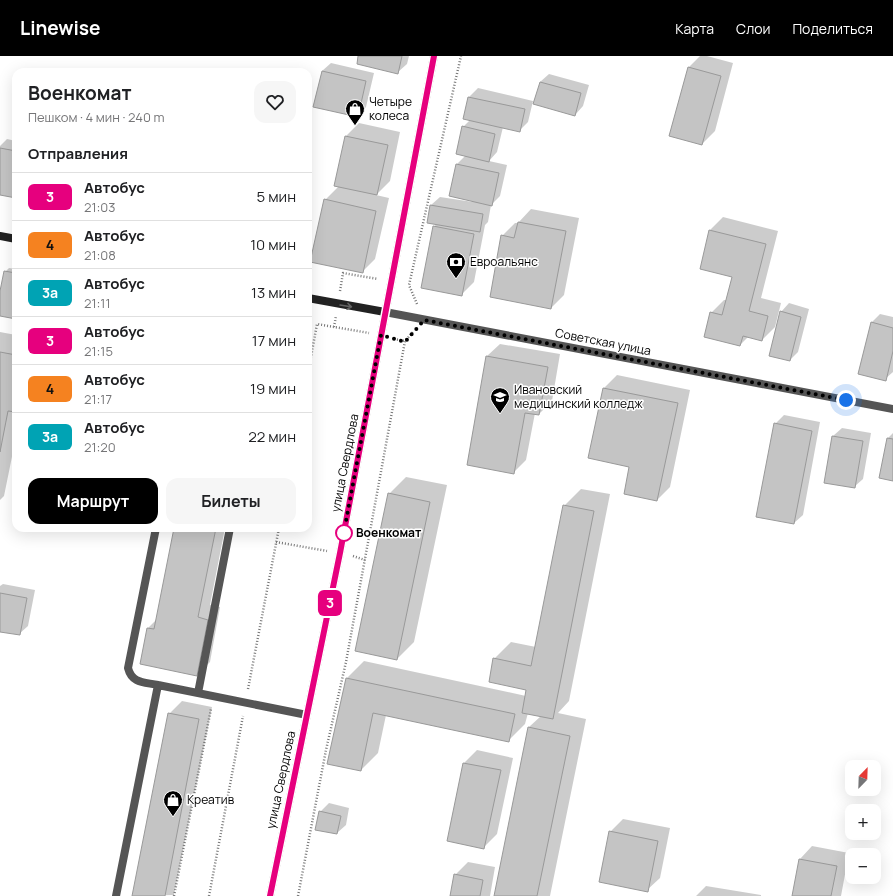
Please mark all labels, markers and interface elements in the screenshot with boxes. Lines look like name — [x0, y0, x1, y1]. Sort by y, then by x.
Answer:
text: Linewise — [20, 15, 101, 41]
text: Карта — [675, 19, 714, 38]
text: Слои — [736, 19, 770, 38]
text: Поделиться — [792, 19, 873, 38]
text: Военкомат — [28, 80, 132, 106]
button: heart — [254, 81, 296, 123]
place label: Четыре колеса — [369, 93, 412, 124]
shop icon: Четыре колеса — [344, 98, 366, 126]
text: Пешком · 4 мин · 240 m — [28, 108, 164, 126]
text: Отправления — [28, 143, 128, 164]
text: Автобус — [84, 177, 145, 198]
text: 5 мин — [257, 186, 296, 207]
text: 3 — [46, 187, 54, 206]
text: 21:03 — [84, 198, 116, 216]
text: Автобус — [84, 225, 145, 246]
text: 10 мин — [250, 234, 296, 255]
text: 4 — [46, 235, 54, 254]
text: 21:08 — [84, 246, 116, 264]
bank icon: Евроальянс — [445, 251, 467, 279]
place label: Евроальянс — [470, 253, 538, 270]
text: Автобус — [84, 273, 145, 294]
text: 13 мин — [251, 282, 296, 303]
text: 3а — [42, 283, 58, 302]
text: 21:11 — [84, 294, 111, 312]
one-way arrow — [339, 302, 352, 310]
text: Автобус — [84, 321, 145, 342]
street label: Советская улица — [554, 324, 652, 359]
text: 17 мин — [252, 330, 296, 351]
text: 3 — [46, 331, 54, 350]
text: 21:15 — [84, 342, 113, 360]
text: Автобус — [84, 369, 145, 390]
text: 19 мин — [250, 378, 296, 399]
text: 4 — [46, 379, 54, 398]
place label: Ивановский медицинский колледж — [514, 381, 643, 412]
school or university icon: Ивановский медицинский колледж — [489, 386, 511, 414]
text: 21:17 — [84, 390, 112, 408]
your location — [836, 390, 856, 410]
street label: улица Свердлова — [327, 412, 362, 513]
text: Автобус — [84, 417, 145, 438]
text: 22 мин — [248, 426, 296, 447]
text: 3а — [42, 427, 58, 446]
text: 21:20 — [84, 438, 116, 456]
button: Маршрут — [28, 478, 158, 524]
button: Билеты — [166, 478, 296, 524]
marker: Военкомат — [335, 524, 353, 542]
place label: Военкомат — [356, 524, 422, 541]
line badge: 3 — [317, 590, 343, 616]
text: 3 — [326, 593, 334, 612]
street label: улица Свердлова — [262, 729, 299, 830]
north arrow — [845, 760, 881, 796]
map controls — [845, 760, 881, 884]
shop icon: Креатив — [162, 789, 184, 817]
place label: Креатив — [187, 791, 235, 808]
button: + — [845, 804, 881, 840]
button: − — [845, 848, 881, 884]

